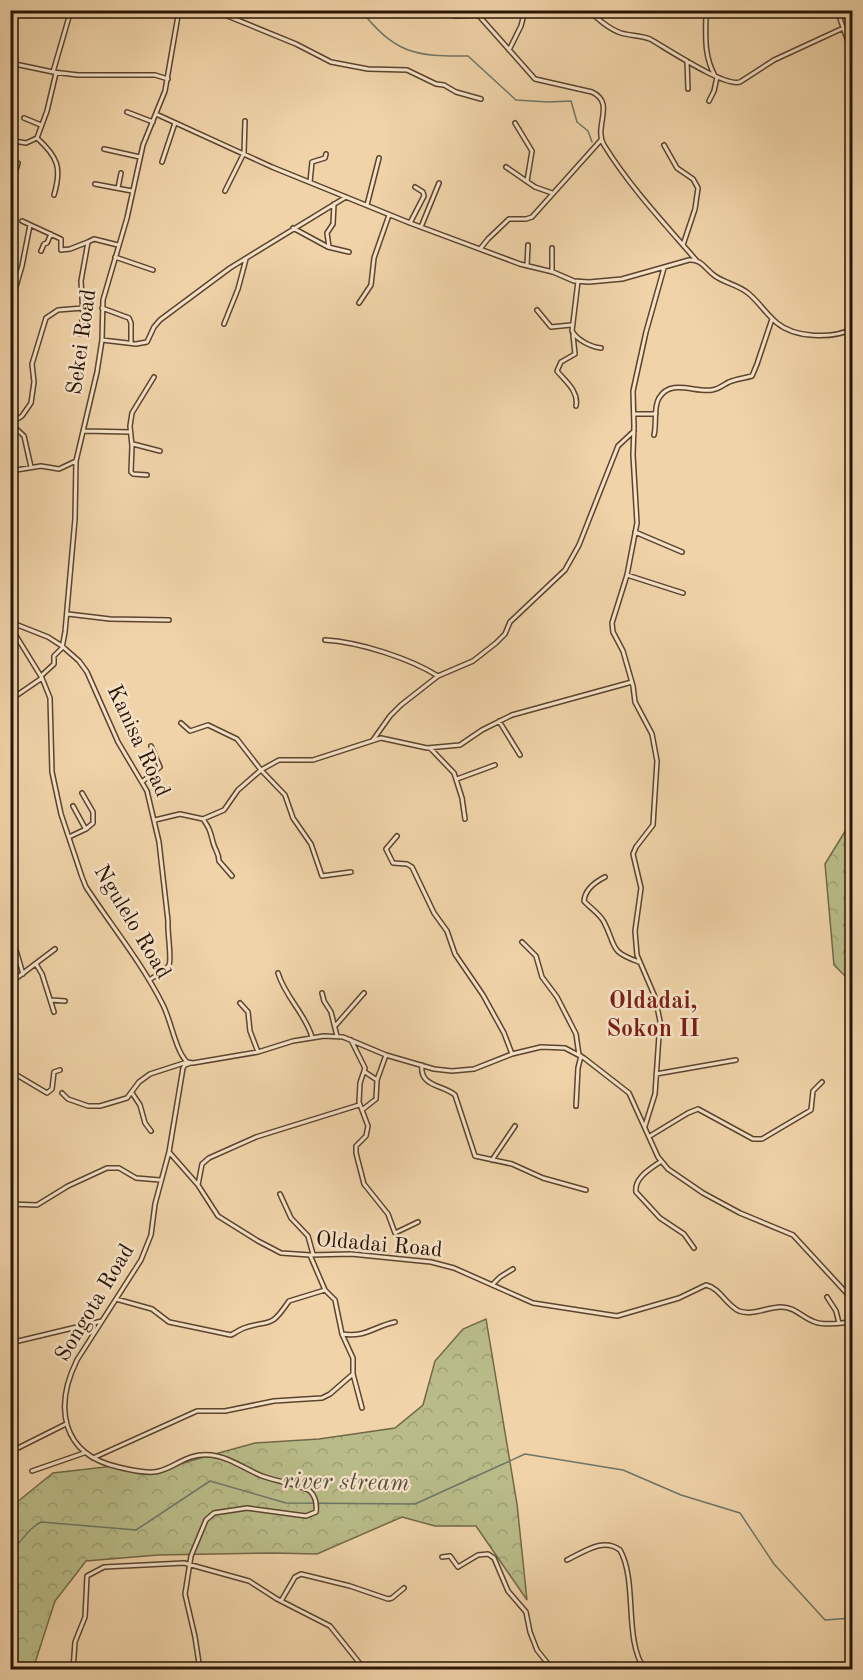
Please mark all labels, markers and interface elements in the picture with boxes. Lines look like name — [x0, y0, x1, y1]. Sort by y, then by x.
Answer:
street label: Sekei Road — [64, 288, 100, 396]
street label: Kanisa Road — [102, 682, 174, 800]
street label: Ngulelo Road — [89, 861, 175, 983]
district label: Oldadai, Sokon II — [606, 990, 700, 1042]
street label: Oldadai Road — [315, 1228, 443, 1262]
street label: Songota Road — [51, 1240, 139, 1366]
water label: river stream — [282, 1470, 410, 1496]

